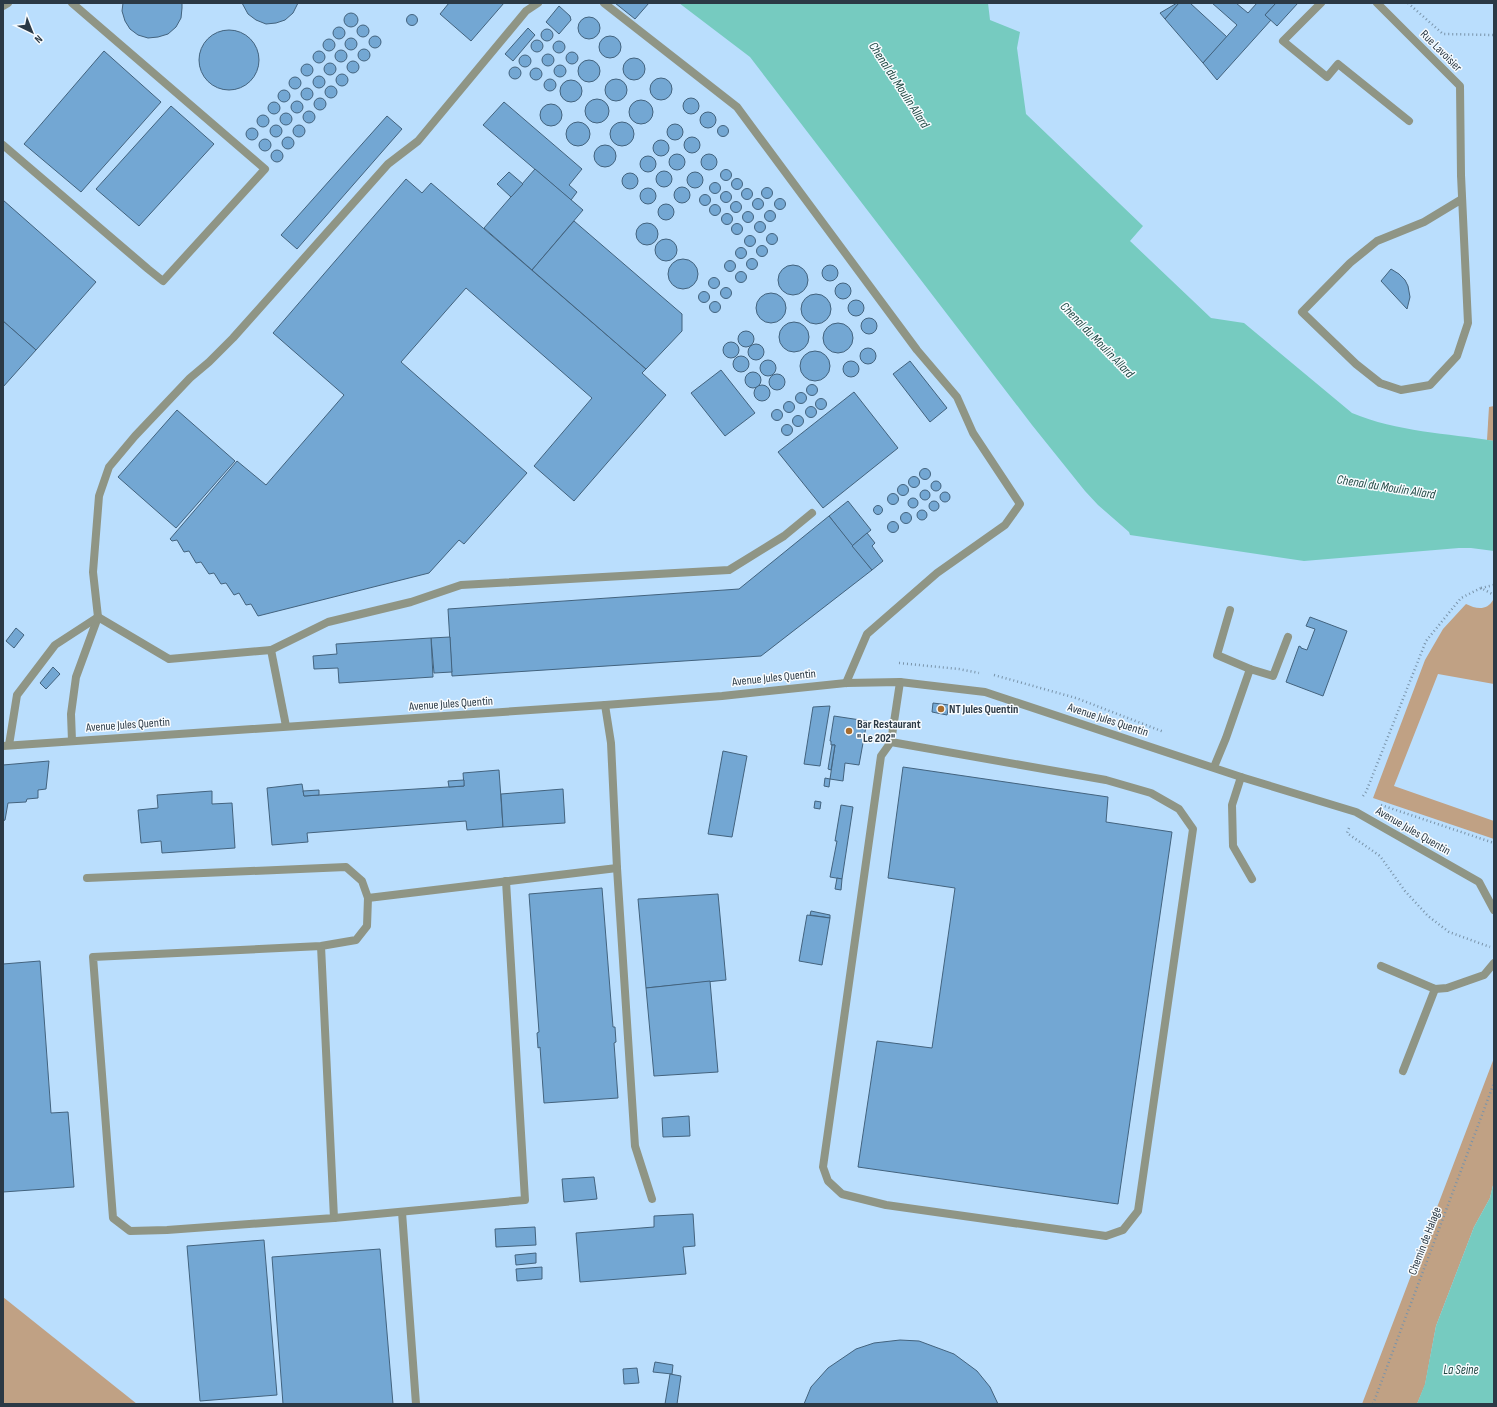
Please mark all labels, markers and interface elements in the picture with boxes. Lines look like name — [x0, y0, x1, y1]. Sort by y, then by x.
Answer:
north arrow — [12, 12, 52, 52]
street label: Rue Lavoisier — [1417, 27, 1465, 75]
text: N — [32, 32, 45, 46]
water label: Chenal du Moulin Allard — [865, 39, 933, 132]
water label: Chenal du Moulin Allard — [1057, 299, 1138, 382]
water label: Chenal du Moulin Allard — [1336, 471, 1437, 503]
street label: Avenue Jules Quentin — [730, 666, 817, 690]
street label: Avenue Jules Quentin — [408, 694, 493, 714]
street label: Avenue Jules Quentin — [1065, 700, 1150, 740]
place label: NT Jules Quentin — [949, 702, 1018, 717]
marker: NT Jules Quentin — [936, 704, 946, 714]
street label: Avenue Jules Quentin — [85, 715, 170, 735]
place label: Bar Restaurant " Le 202" — [857, 717, 921, 746]
marker: Bar Restaurant " Le 202" — [844, 726, 854, 736]
street label: Avenue Jules Quentin — [1372, 803, 1453, 858]
street label: Chemin de Halage — [1405, 1205, 1445, 1277]
water label: La Seine — [1443, 1362, 1479, 1378]

